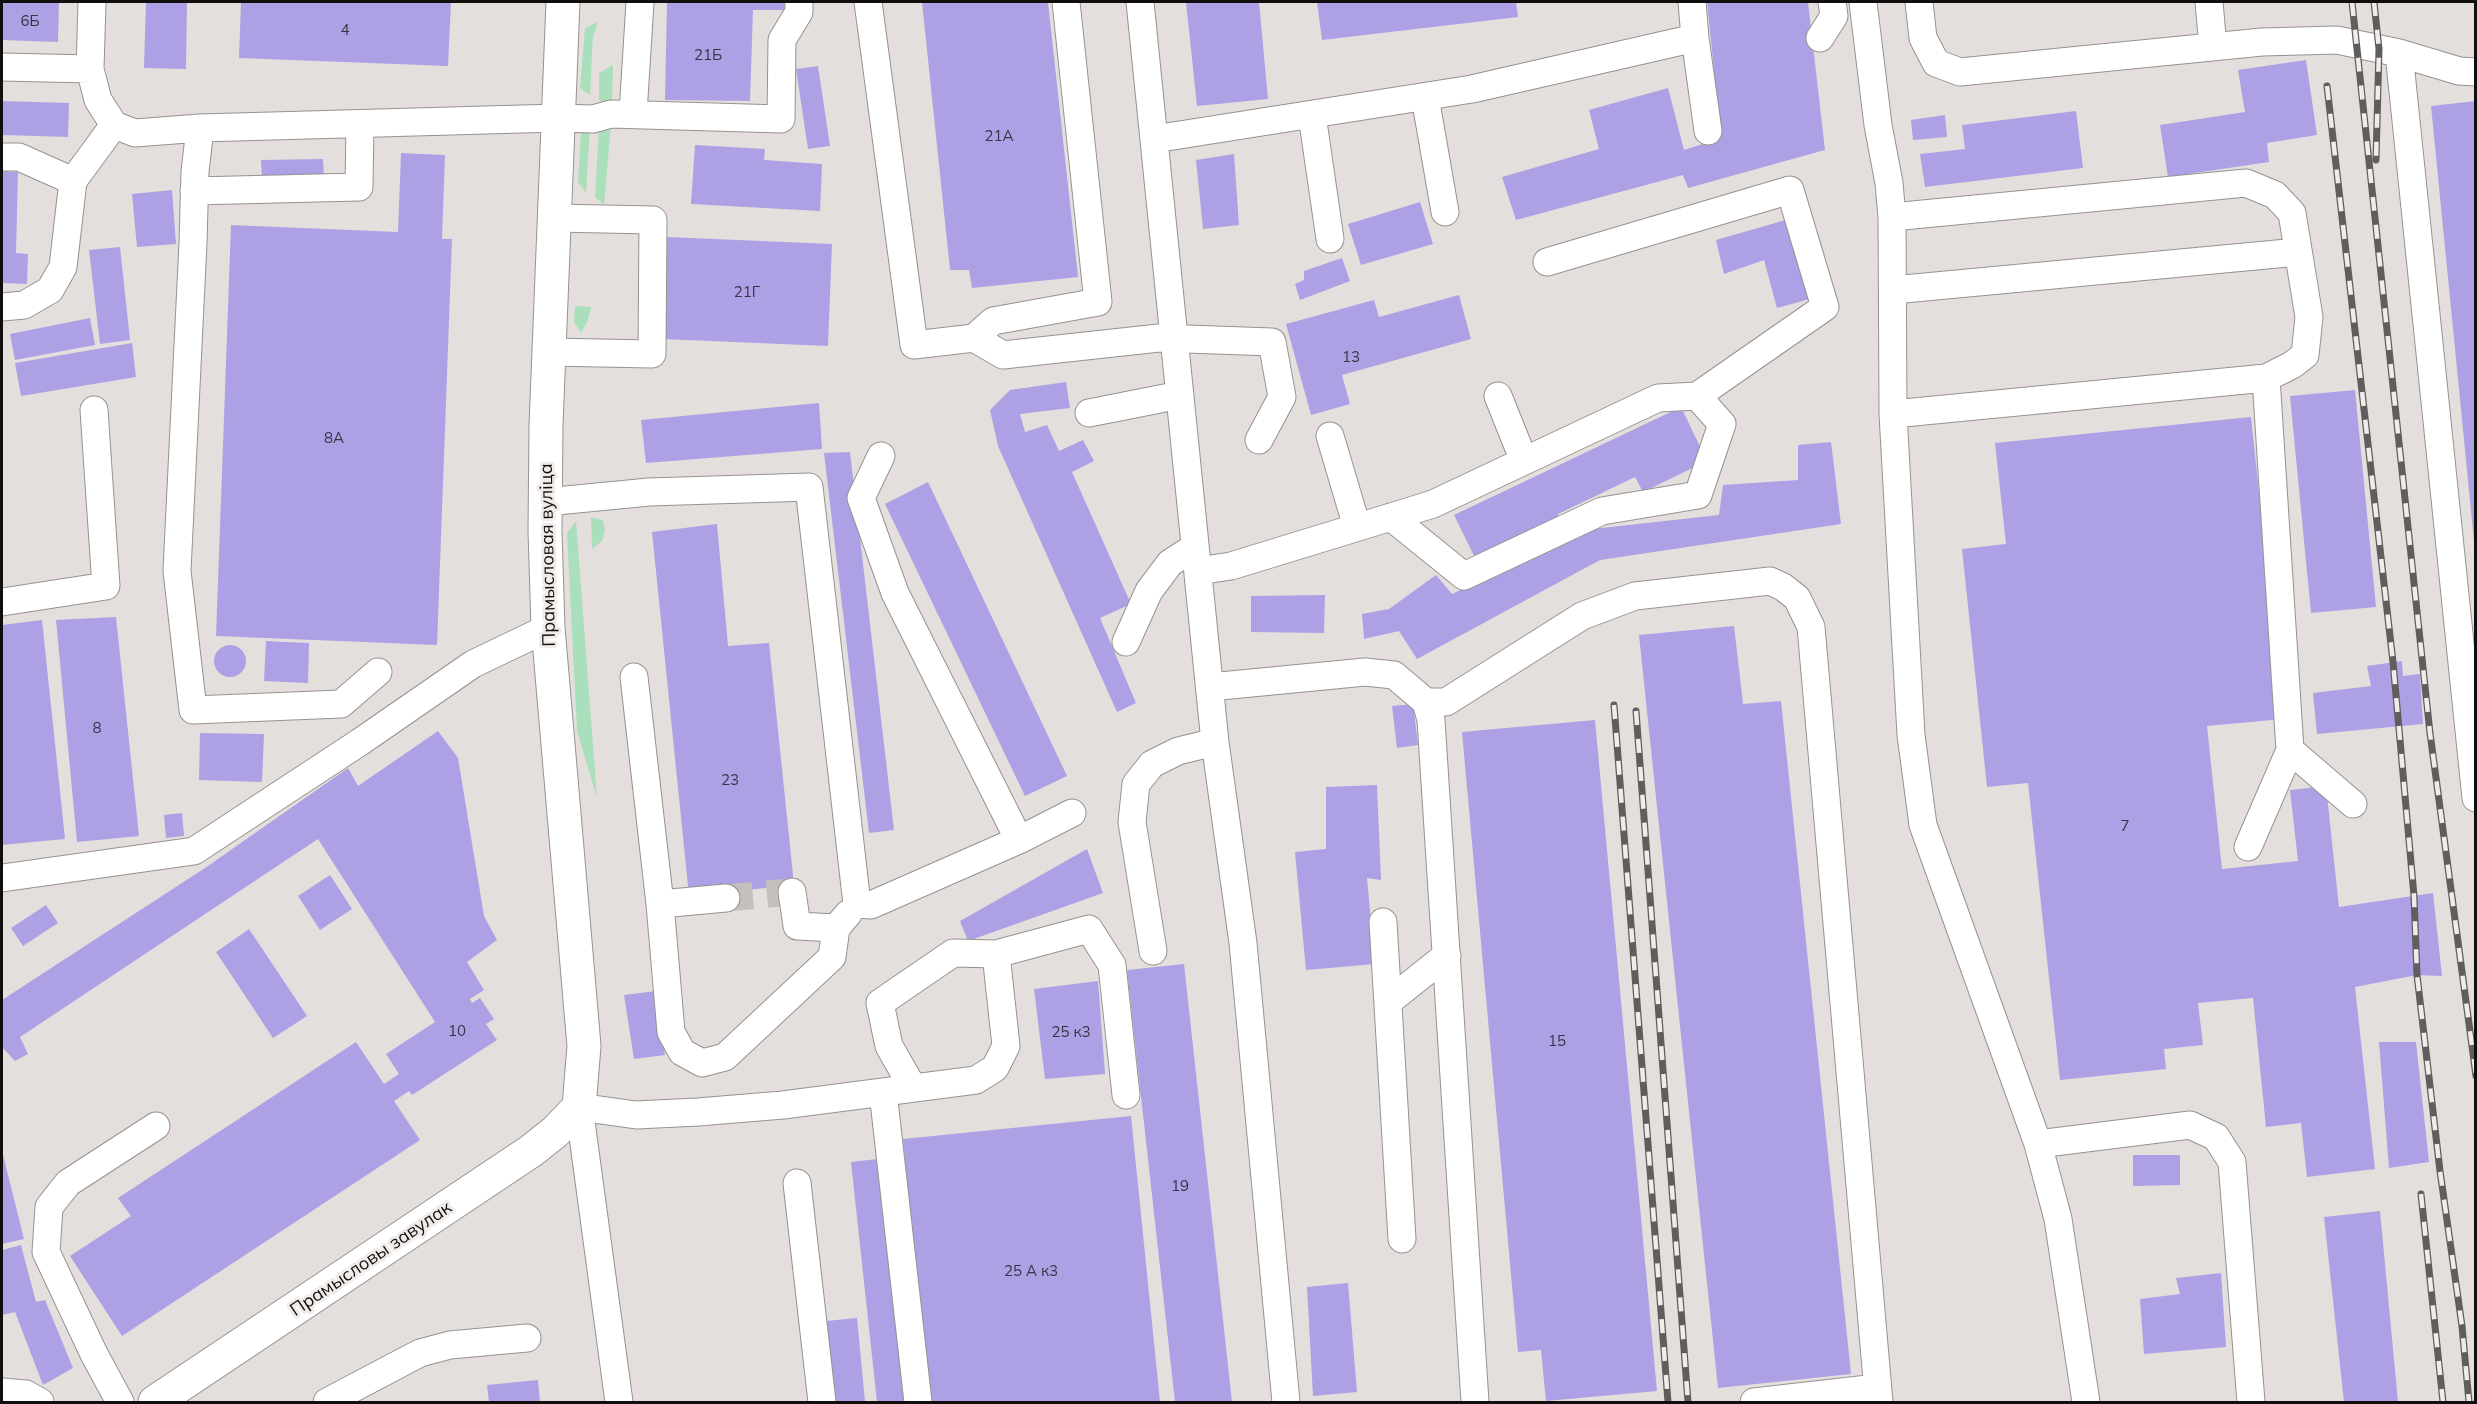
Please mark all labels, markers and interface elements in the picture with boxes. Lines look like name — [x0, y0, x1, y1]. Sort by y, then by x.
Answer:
house number: 6Б — [20, 12, 40, 30]
house number: 4 — [341, 21, 349, 39]
house number: 21Б — [694, 46, 722, 64]
house number: 21А — [984, 127, 1014, 145]
house number: 21Г — [734, 283, 760, 301]
house number: 13 — [1342, 348, 1360, 366]
house number: 8А — [324, 429, 344, 447]
street label: Прамысловая вуліца — [536, 463, 560, 647]
house number: 8 — [93, 719, 101, 737]
house number: 23 — [721, 771, 739, 789]
house number: 7 — [2121, 817, 2129, 835]
house number: 10 — [448, 1022, 466, 1040]
house number: 25 к3 — [1052, 1023, 1090, 1041]
house number: 15 — [1548, 1032, 1566, 1050]
house number: 19 — [1171, 1177, 1189, 1195]
street label: Прамысловы завулак — [286, 1197, 456, 1321]
house number: 25 А к3 — [1004, 1262, 1058, 1280]

